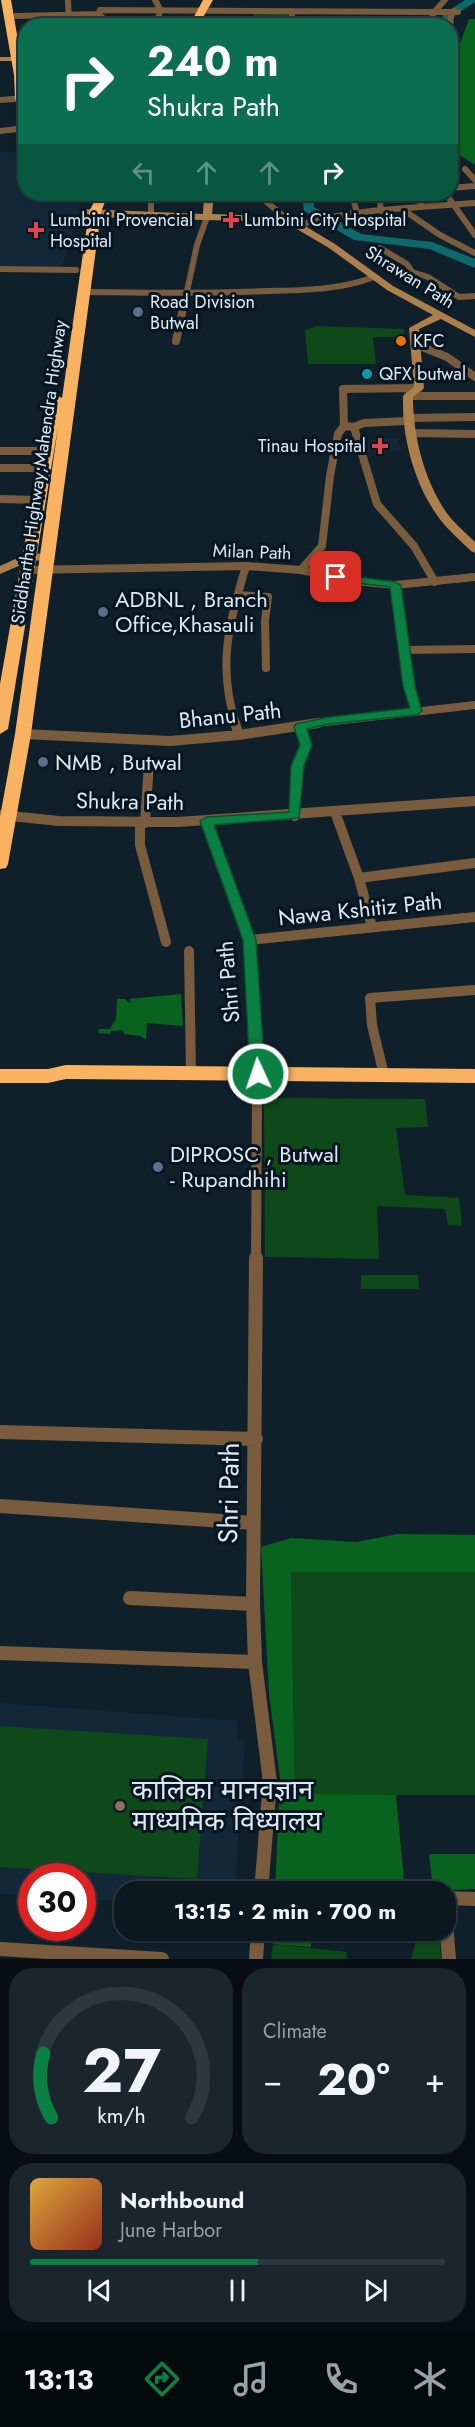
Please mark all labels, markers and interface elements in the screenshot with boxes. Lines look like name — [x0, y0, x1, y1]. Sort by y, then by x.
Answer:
text: 240 m — [147, 31, 279, 92]
icon: right — [48, 42, 126, 120]
text: Shukra Path — [147, 87, 280, 126]
icon: left — [127, 156, 160, 189]
icon: ahead — [190, 156, 223, 189]
icon: ahead — [253, 156, 286, 189]
icon: right — [316, 156, 349, 189]
place label: Lumbini Provencial Hospital — [50, 207, 193, 254]
place label: Lumbini City Hospital — [244, 207, 406, 233]
marker: Lumbini City Hospital — [222, 211, 240, 229]
marker: Lumbini Provencial Hospital — [27, 221, 45, 239]
street label: Shrawan Path — [360, 239, 460, 315]
place label: Road Division Butwal — [150, 289, 255, 336]
marker: Road Division Butwal — [131, 305, 145, 319]
street label: Siddhartha Highway;Mahendra Highway — [5, 318, 73, 626]
place label: KFC — [413, 328, 445, 354]
marker: KFC — [394, 334, 408, 348]
place label: QFX butwal — [379, 361, 466, 387]
marker: QFX butwal — [360, 367, 374, 381]
place label: Tinau Hospital — [258, 433, 366, 459]
marker: Tinau Hospital — [371, 437, 389, 455]
street label: Milan Path — [212, 538, 292, 566]
pin — [310, 551, 361, 602]
icon: arrive — [319, 560, 352, 593]
place label: ADBNL , Branch Office,Khasauli — [115, 583, 268, 640]
marker: ADBNL , Branch Office,Khasauli — [96, 605, 110, 619]
street label: Bhanu Path — [177, 694, 283, 736]
place label: NMB , Butwal — [55, 746, 182, 778]
marker: NMB , Butwal — [36, 755, 50, 769]
street label: Shukra Path — [76, 784, 184, 818]
street label: Nawa Kshitiz Path — [276, 884, 444, 934]
street label: Shri Path — [208, 940, 248, 1024]
position arrow — [226, 1042, 290, 1106]
place label: DIPROSC , Butwal - Rupandhihi — [170, 1138, 339, 1195]
marker: DIPROSC , Butwal - Rupandhihi — [151, 1160, 165, 1174]
street label: Shri Path — [208, 1442, 249, 1544]
place label: कालिका मानवज्ञान माध्यमिक विध्यालय — [132, 1770, 323, 1840]
marker: कालिका मानवज्ञान माध्यमिक विध्यालय — [113, 1799, 127, 1813]
speed limit sign: 30 — [18, 1863, 96, 1941]
text: 13:15 · 2 min · 700 m — [174, 1895, 396, 1927]
text: Climate — [263, 2017, 327, 2046]
text: 27 — [82, 2025, 161, 2115]
text: 20° — [317, 2047, 390, 2112]
text: − — [263, 2057, 282, 2104]
text: + — [425, 2057, 445, 2104]
text: km/h — [97, 2100, 145, 2131]
text: Northbound — [120, 2184, 244, 2216]
text: June Harbor — [120, 2216, 222, 2245]
icon: previous — [83, 2274, 116, 2307]
icon: pause — [221, 2274, 254, 2307]
icon: next — [359, 2274, 392, 2307]
icon: directions — [141, 2358, 183, 2400]
icon: music — [230, 2358, 272, 2400]
icon: phone — [320, 2358, 362, 2400]
icon: climate — [409, 2358, 451, 2400]
text: 13:13 — [24, 2360, 93, 2399]

